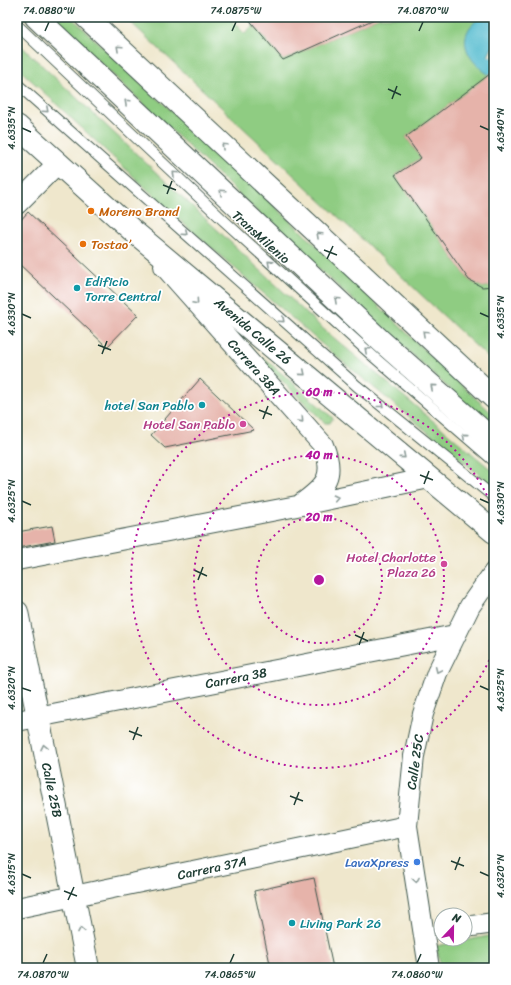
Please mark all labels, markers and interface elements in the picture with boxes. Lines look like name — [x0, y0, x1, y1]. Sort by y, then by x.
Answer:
text: 74.0880°W — [23, 2, 75, 20]
text: 74.0875°W — [210, 2, 262, 20]
text: 74.0870°W — [397, 2, 449, 20]
one-way arrow — [116, 45, 124, 53]
one-way arrow — [124, 100, 132, 107]
one-way arrow — [41, 105, 49, 112]
text: 4.6335°N — [3, 106, 21, 150]
text: 4.6340°N — [492, 108, 510, 152]
one-way arrow — [221, 143, 229, 151]
one-way arrow — [172, 172, 180, 179]
one-way arrow — [219, 189, 227, 196]
place label: Moreno Brand — [99, 200, 180, 223]
street label: TransMilenio — [227, 204, 296, 270]
marker: Moreno Brand — [86, 206, 96, 216]
one-way arrow — [180, 229, 188, 236]
one-way arrow — [316, 232, 324, 240]
place label: Tostao’ — [91, 233, 132, 256]
marker: Tostao’ — [78, 239, 88, 249]
one-way arrow — [268, 260, 275, 267]
place label: Edificio Torre Central — [85, 270, 161, 308]
marker: Edificio Torre Central — [72, 283, 82, 293]
street label: Avenida Calle 26 — [208, 291, 297, 371]
text: 4.6330°N — [3, 292, 21, 336]
text: 4.6335°N — [492, 295, 510, 339]
one-way arrow — [334, 297, 342, 305]
one-way arrow — [192, 298, 199, 305]
one-way arrow — [278, 315, 285, 322]
one-way arrow — [422, 331, 429, 338]
street label: Carrera 38A — [222, 333, 286, 401]
one-way arrow — [364, 347, 372, 355]
one-way arrow — [298, 368, 306, 375]
text: 60 m — [305, 381, 333, 403]
one-way arrow — [430, 385, 438, 392]
place label: hotel San Pablo — [104, 394, 194, 417]
marker: hotel San Pablo — [197, 400, 207, 410]
one-way arrow — [376, 400, 383, 407]
place label: Hotel San Pablo — [143, 413, 235, 436]
one-way arrow — [297, 416, 304, 423]
marker: Hotel San Pablo — [238, 419, 248, 429]
one-way arrow — [462, 433, 469, 440]
text: 40 m — [304, 444, 333, 466]
one-way arrow — [398, 452, 406, 459]
text: 4.6325°N — [3, 479, 21, 523]
text: 4.6330°N — [492, 481, 510, 525]
one-way arrow — [332, 495, 339, 503]
text: 20 m — [305, 506, 333, 528]
place label: Hotel Charlotte Plaza 26 — [346, 546, 436, 584]
marker: Hotel Charlotte Plaza 26 — [439, 559, 449, 569]
centre of rings — [312, 573, 326, 587]
street label: Carrera 38 — [203, 661, 269, 695]
text: 4.6320°N — [3, 666, 21, 710]
one-way arrow — [435, 666, 443, 674]
text: 4.6325°N — [492, 668, 510, 712]
street label: Calle 25C — [400, 733, 430, 791]
one-way arrow — [40, 744, 48, 751]
street label: Calle 25B — [35, 760, 69, 820]
street label: Carrera 37A — [175, 849, 249, 887]
place label: LavaXpress — [345, 851, 409, 874]
text: 4.6315°N — [3, 853, 21, 895]
text: 4.6320°N — [492, 854, 510, 898]
marker: LavaXpress — [412, 857, 422, 867]
one-way arrow — [411, 877, 419, 883]
north arrow — [433, 907, 473, 947]
text: N — [449, 908, 464, 929]
place label: Living Park 26 — [300, 912, 381, 935]
marker: Living Park 26 — [287, 918, 297, 928]
one-way arrow — [77, 927, 85, 933]
text: 74.0870°W — [17, 966, 69, 984]
text: 74.0865°W — [204, 966, 256, 984]
text: 74.0860°W — [391, 966, 443, 984]

